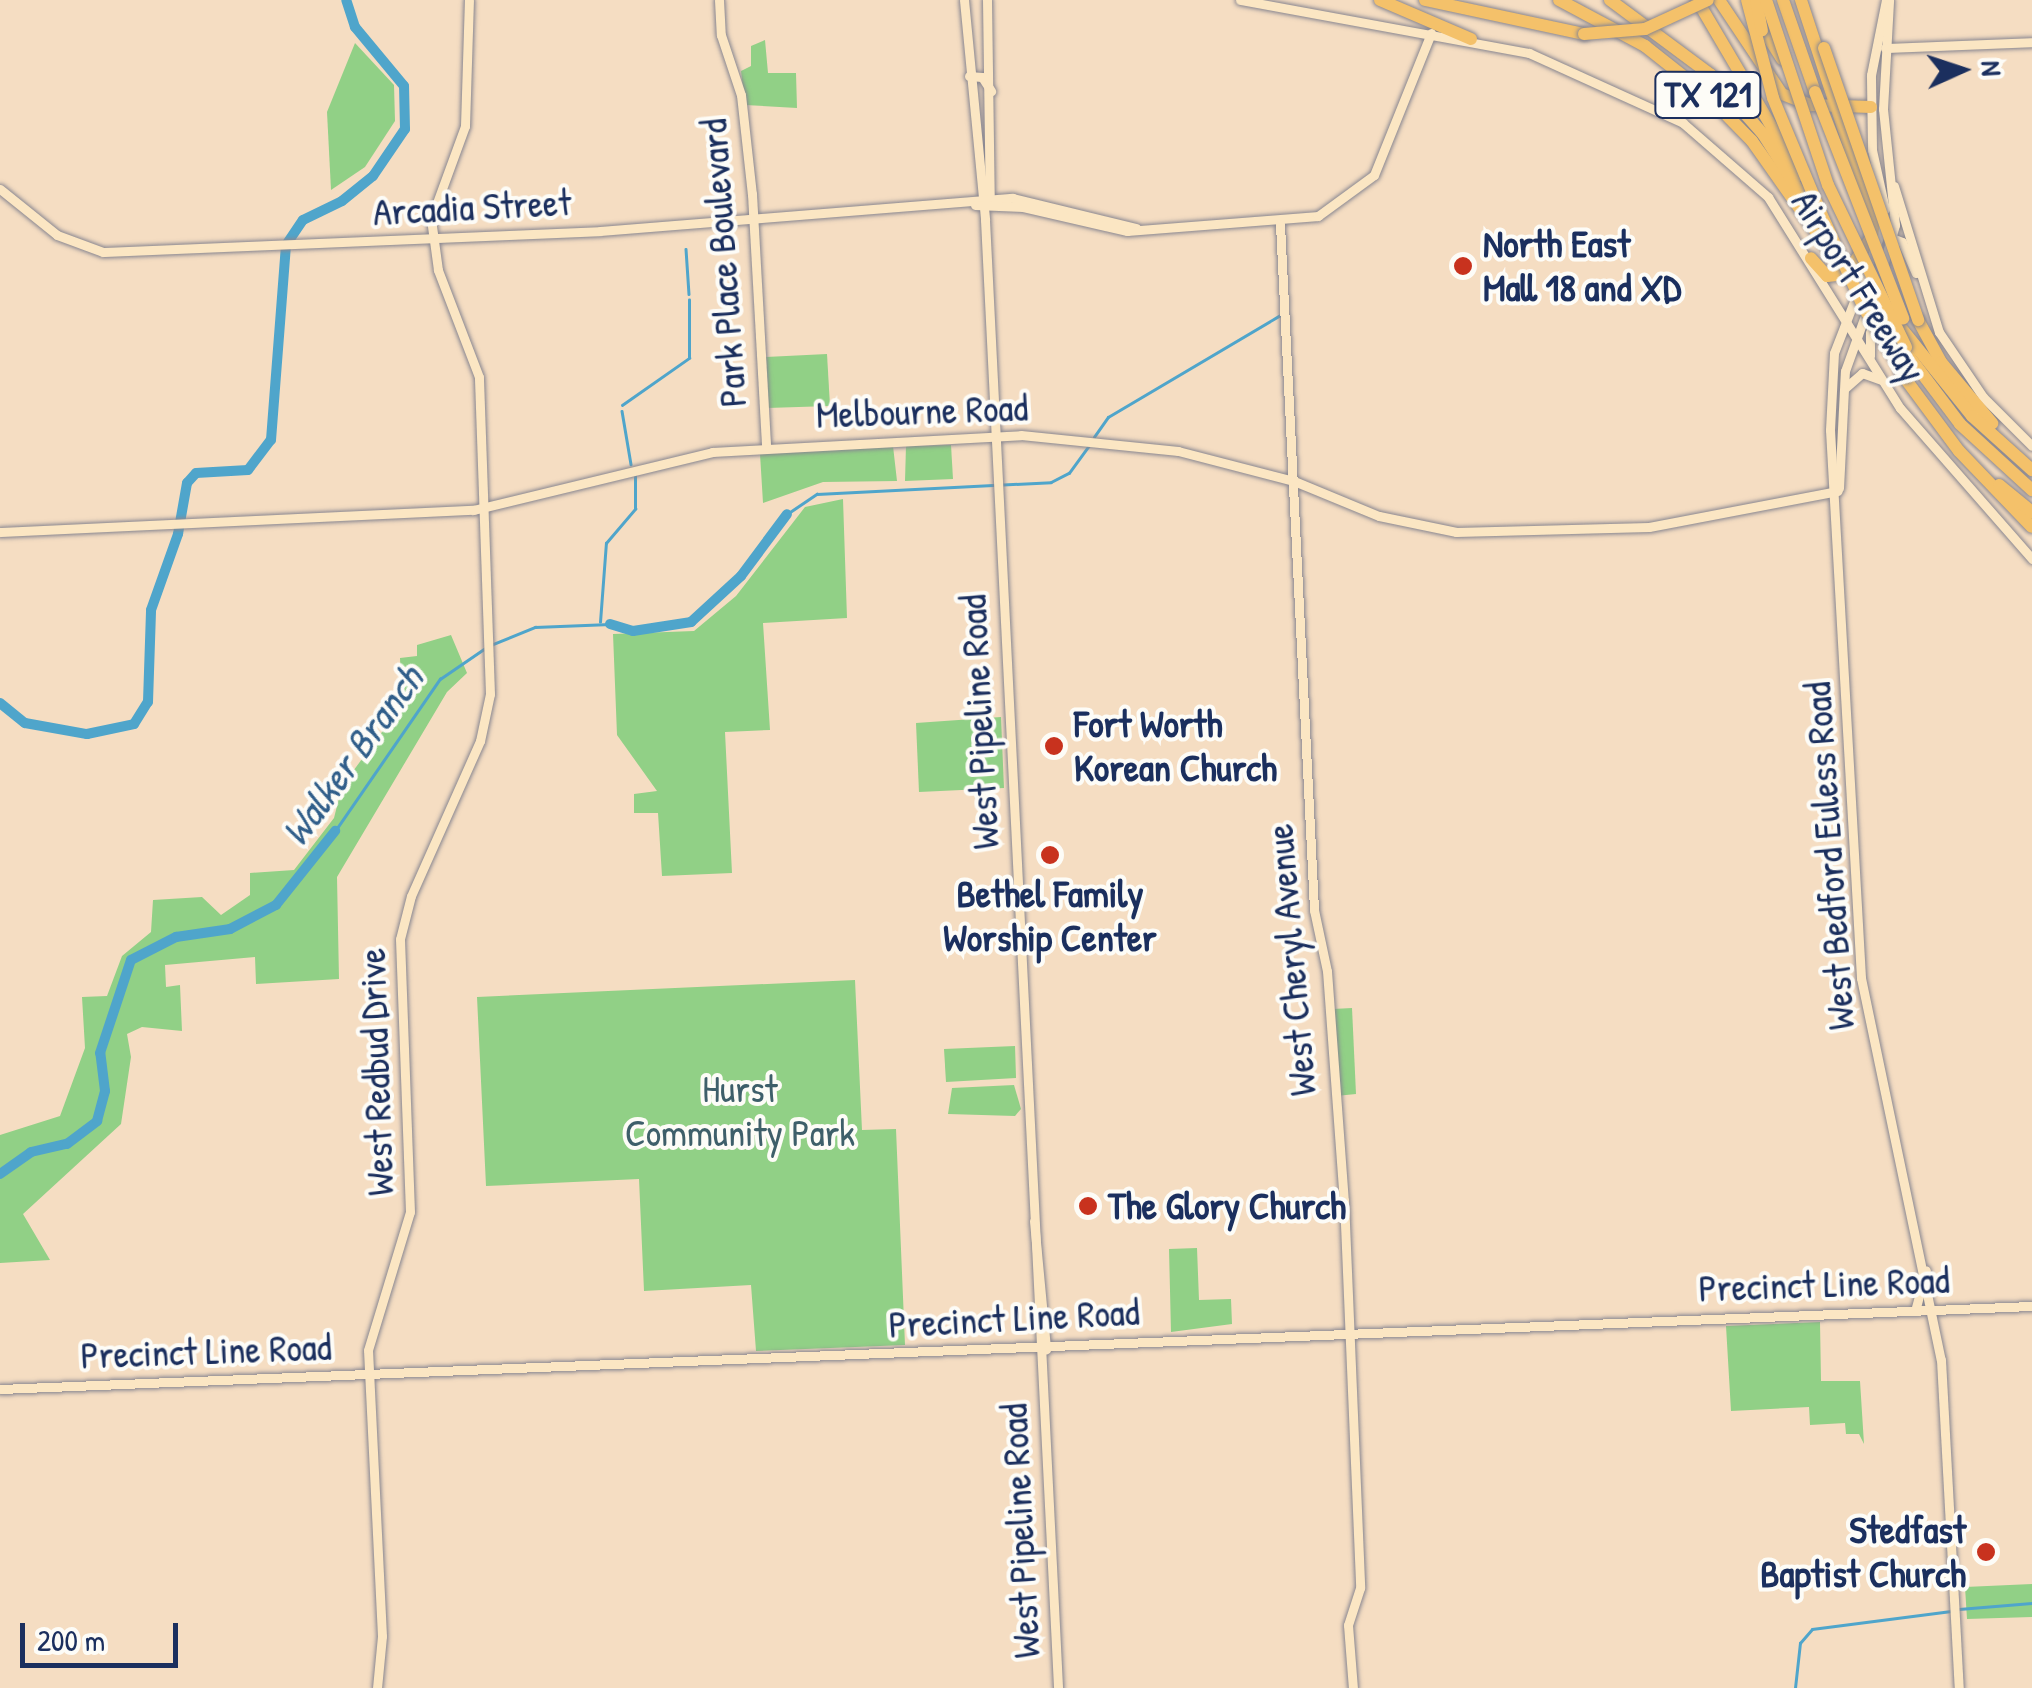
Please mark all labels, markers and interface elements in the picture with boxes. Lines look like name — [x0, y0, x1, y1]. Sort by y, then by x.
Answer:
north arrow — [1912, 20, 2012, 120]
text: N — [1973, 60, 2011, 77]
road number: TX 121 — [1653, 65, 1763, 125]
street label: Park Place Boulevard — [690, 117, 756, 409]
street label: Arcadia Street — [372, 179, 572, 235]
street label: Airport Freeway — [1782, 182, 1936, 390]
place label: North East Mall 18 and XD — [1483, 221, 1681, 310]
marker: North East Mall 18 and XD — [1452, 255, 1474, 277]
street label: Melbourne Road — [815, 385, 1029, 437]
street label: West Pipeline Road — [950, 593, 1008, 851]
water label: Walker Branch — [270, 656, 432, 854]
street label: West Bedford Euless Road — [1794, 680, 1864, 1032]
place label: Fort Worth Korean Church — [1074, 701, 1277, 791]
marker: Fort Worth Korean Church — [1043, 735, 1065, 757]
street label: West Cheryl Avenue — [1256, 822, 1326, 1098]
marker: Bethel Family Worship Center — [1039, 844, 1061, 866]
place label: Bethel Family Worship Center — [943, 871, 1157, 961]
street label: West Redbud Drive — [349, 947, 403, 1197]
park label: Hurst Community Park — [625, 1066, 855, 1156]
place label: The Glory Church — [1108, 1183, 1346, 1229]
marker: The Glory Church — [1077, 1195, 1099, 1217]
street label: Precinct Line Road — [1698, 1257, 1950, 1311]
street label: Precinct Line Road — [887, 1289, 1141, 1347]
street label: Precinct Line Road — [80, 1324, 332, 1378]
street label: West Pipeline Road — [991, 1402, 1049, 1660]
place label: Stedfast Baptist Church — [1760, 1507, 1966, 1596]
marker: Stedfast Baptist Church — [1975, 1541, 1997, 1563]
scale bar — [25, 1603, 182, 1665]
text: 200 m — [37, 1620, 105, 1660]

